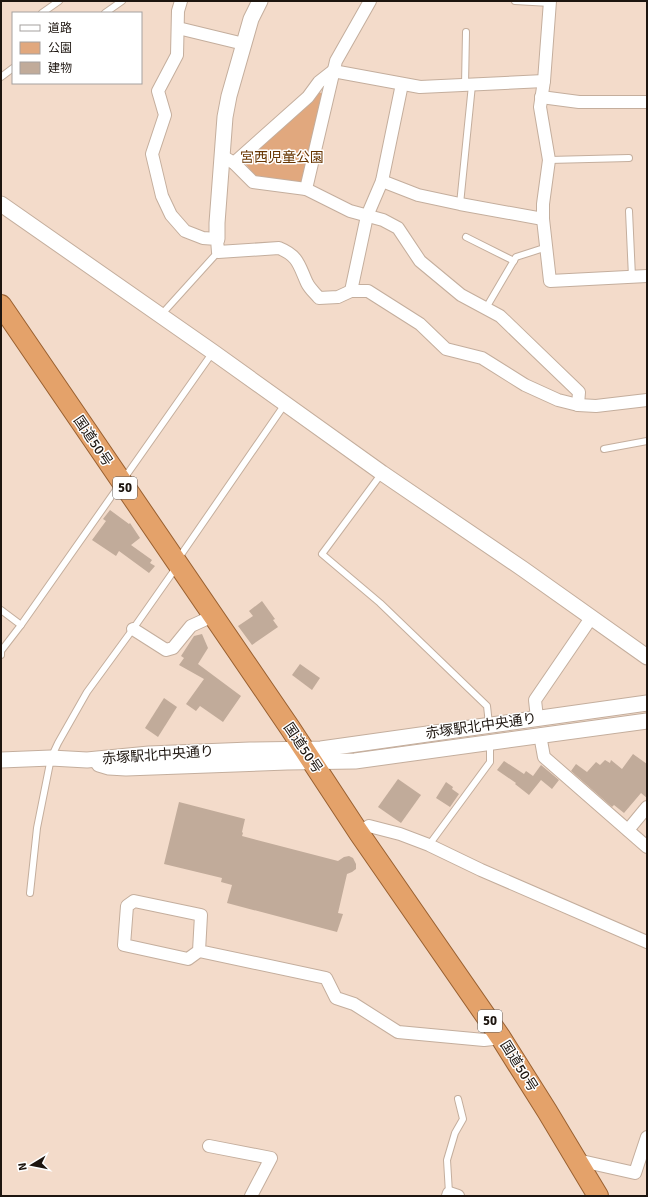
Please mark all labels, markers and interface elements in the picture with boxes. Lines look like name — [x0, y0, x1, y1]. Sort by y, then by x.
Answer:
legend — [12, 12, 142, 84]
text: 道路 — [48, 21, 72, 36]
text: 公園 — [48, 41, 72, 56]
text: 建物 — [48, 61, 72, 76]
park label: 宮西児童公園 — [240, 149, 324, 166]
street label: 国道50号 — [70, 413, 116, 469]
road number: 50 — [113, 477, 137, 499]
street label: 赤塚駅北中央通り — [424, 710, 538, 742]
street label: 国道50号 — [280, 720, 326, 776]
street label: 赤塚駅北中央通り — [102, 743, 214, 767]
road number: 50 — [478, 1010, 502, 1032]
street label: 国道50号 — [497, 1037, 541, 1095]
north arrow — [12, 1145, 52, 1185]
text: N — [16, 1162, 30, 1172]

